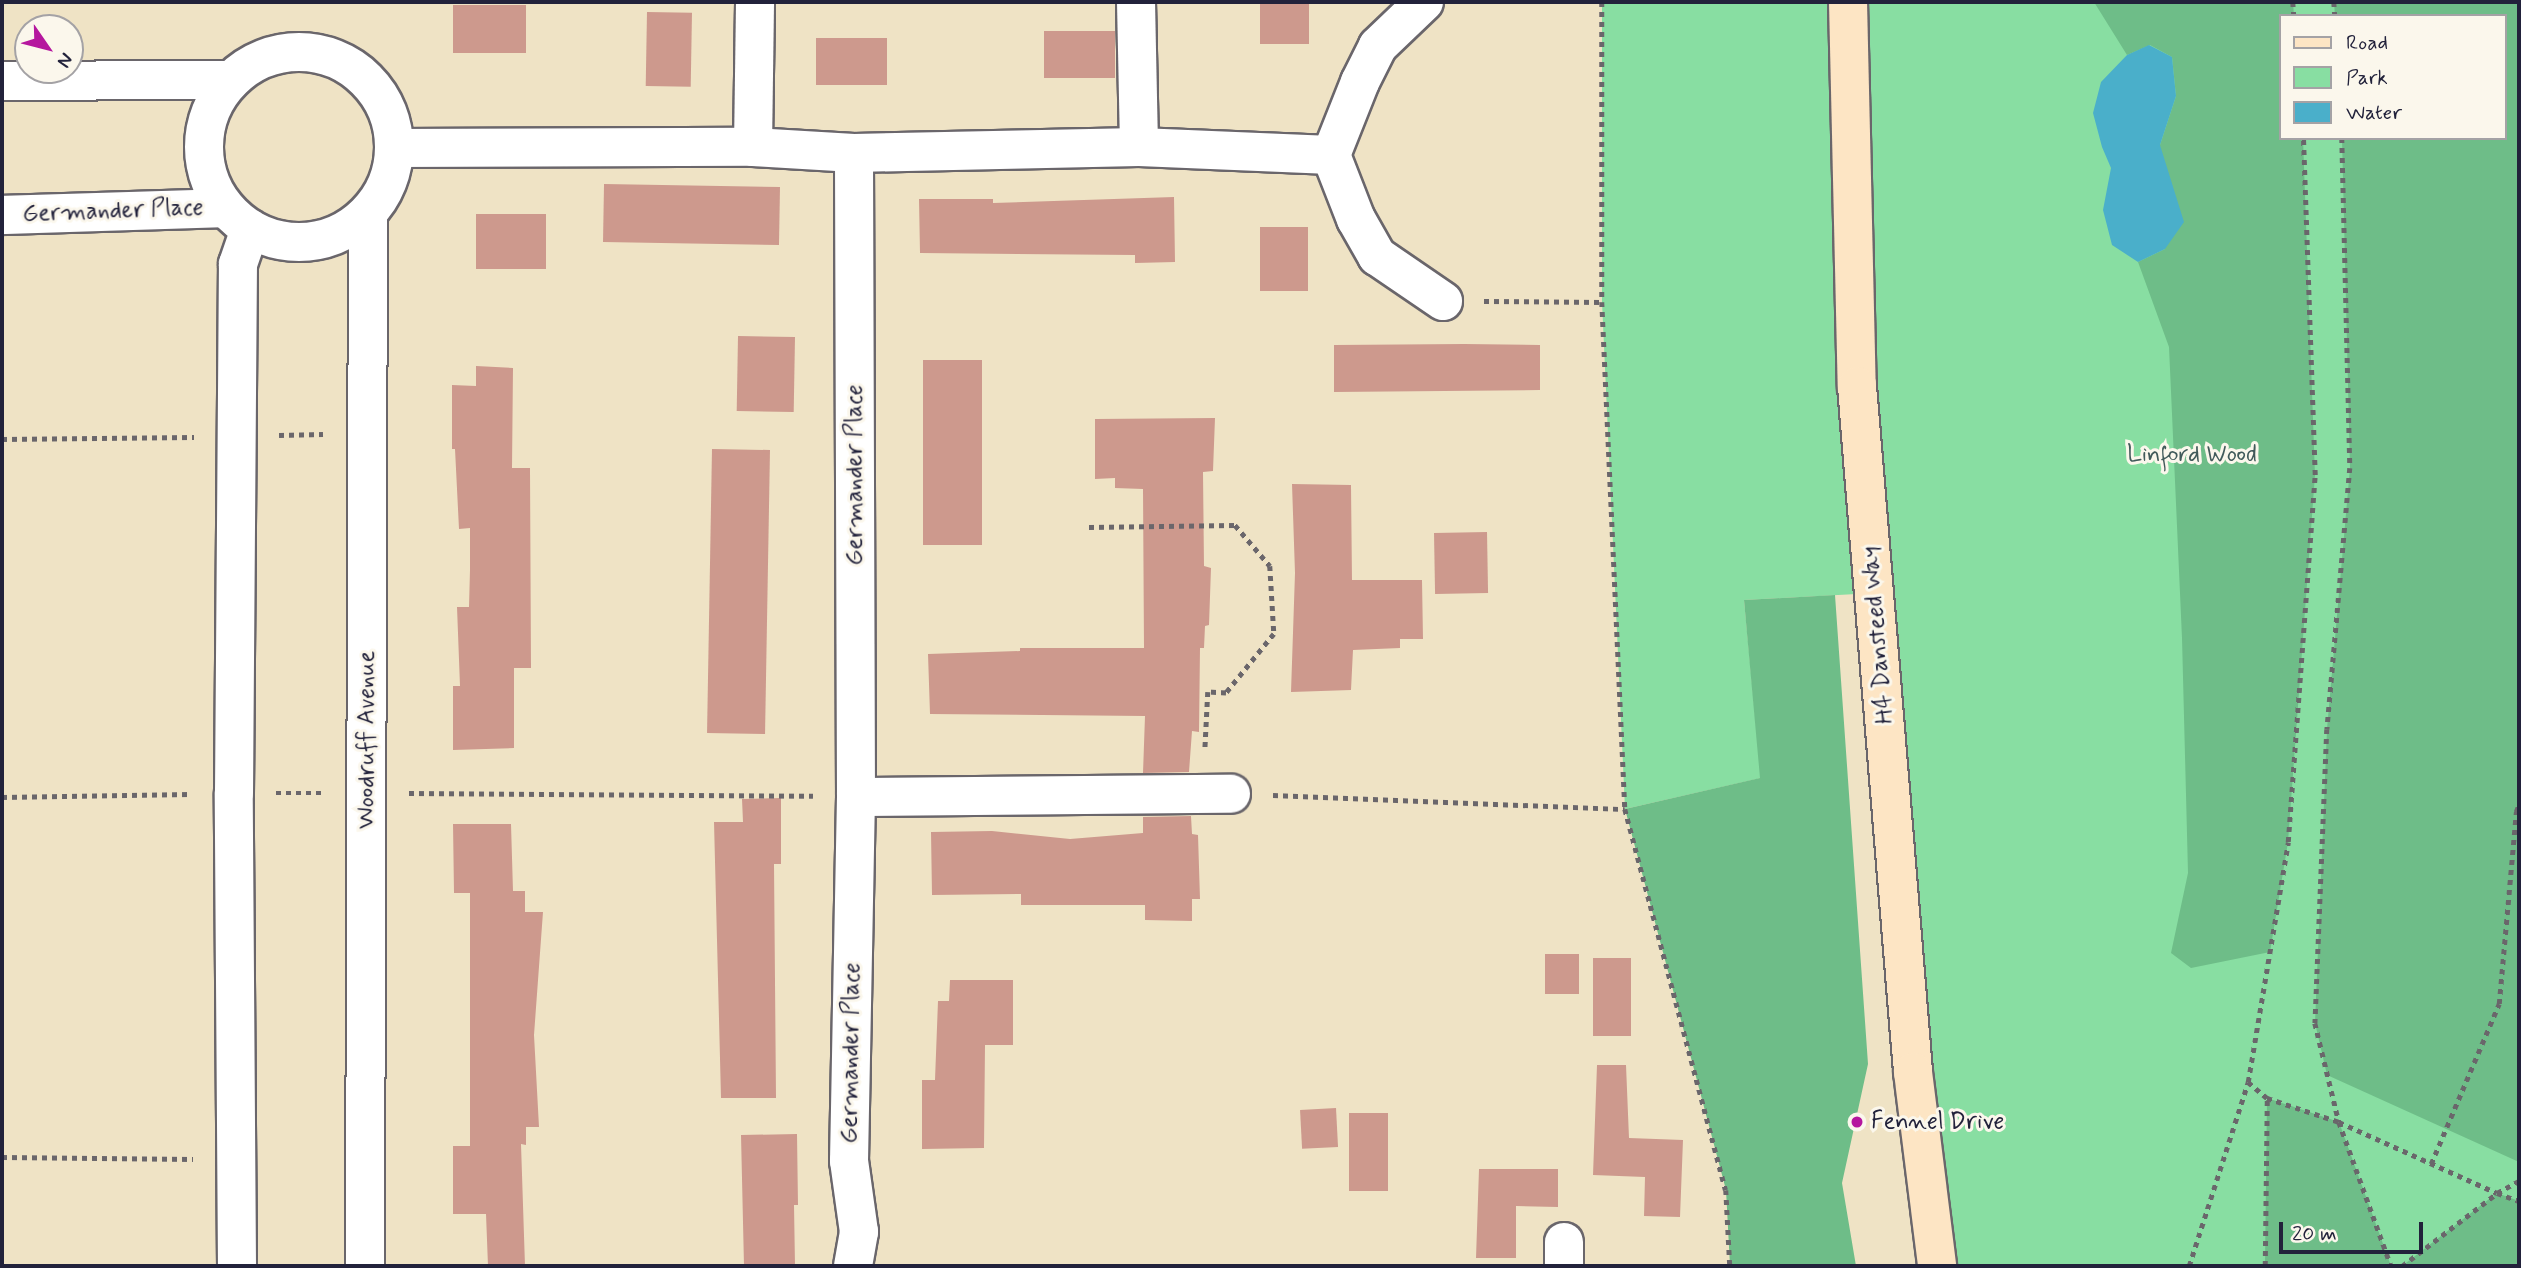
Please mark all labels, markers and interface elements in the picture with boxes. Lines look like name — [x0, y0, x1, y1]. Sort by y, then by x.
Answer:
north arrow — [14, 14, 84, 84]
legend — [2280, 14, 2507, 140]
text: Road — [2346, 29, 2388, 57]
text: N — [51, 48, 79, 73]
text: Park — [2346, 64, 2388, 92]
text: Water — [2346, 99, 2402, 127]
street label: Germander Place — [22, 193, 204, 229]
street label: Germander Place — [841, 384, 869, 566]
park label: Linford Wood — [2126, 441, 2258, 469]
street label: H4 Dansteed Way — [1856, 543, 1900, 727]
street label: Woodruff Avenue — [353, 650, 381, 830]
street label: Germander Place — [835, 962, 867, 1144]
place label: Fennel Drive — [1871, 1108, 2003, 1136]
marker: Fennel Drive — [1849, 1114, 1865, 1130]
scale bar — [2283, 1208, 2426, 1252]
text: 20 m — [2292, 1220, 2337, 1248]

